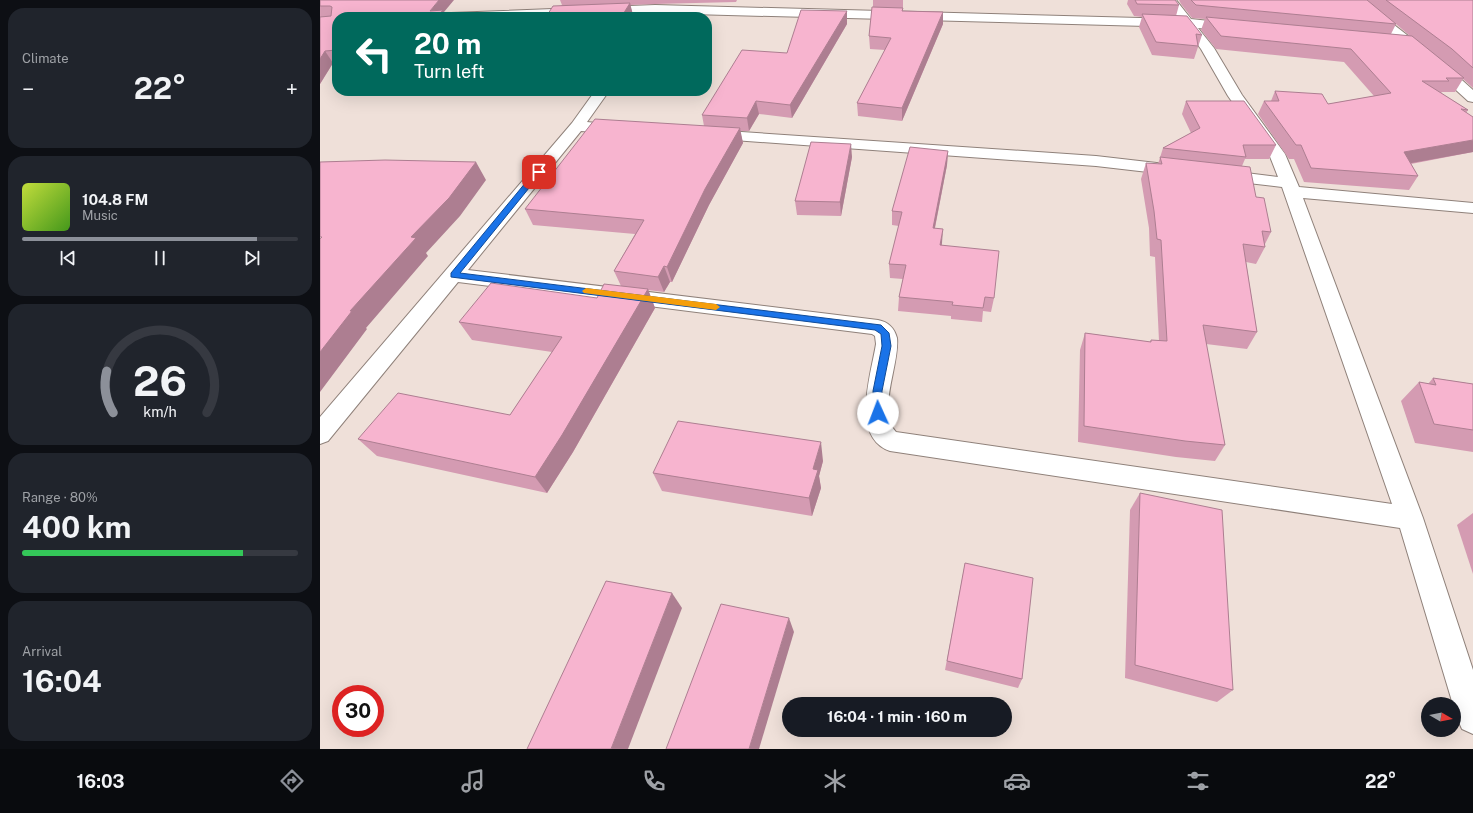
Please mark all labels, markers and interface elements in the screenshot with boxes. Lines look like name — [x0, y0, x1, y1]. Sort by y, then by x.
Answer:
text: 20 m — [414, 27, 481, 60]
icon: left — [348, 28, 400, 80]
text: Climate — [22, 51, 69, 66]
text: Turn left — [414, 61, 484, 82]
text: 22° — [134, 70, 186, 106]
text: − — [22, 76, 34, 102]
text: + — [286, 76, 298, 102]
pin — [522, 155, 556, 189]
icon: arrive — [528, 161, 550, 183]
text: 104.8 FM — [82, 191, 148, 208]
text: Music — [82, 208, 118, 223]
icon: previous — [57, 247, 79, 269]
icon: pause — [149, 247, 171, 269]
icon: next — [241, 247, 263, 269]
text: 26 — [133, 355, 187, 404]
position arrow — [857, 392, 899, 434]
text: km/h — [143, 402, 177, 419]
text: Range · 80% — [22, 490, 98, 505]
text: 400 km — [22, 509, 131, 545]
text: Arrival — [22, 644, 62, 659]
text: 16:04 — [22, 663, 102, 699]
speed limit sign: 30 — [332, 685, 384, 737]
north arrow — [1421, 697, 1461, 737]
map controls — [1421, 697, 1461, 737]
text: 16:04 · 1 min · 160 m — [827, 708, 967, 725]
icon: directions — [278, 767, 306, 795]
icon: music — [459, 767, 487, 795]
icon: phone — [640, 767, 668, 795]
icon: climate — [821, 767, 849, 795]
icon: car — [1003, 767, 1031, 795]
icon: filters — [1184, 767, 1212, 795]
text: 16:03 — [77, 771, 125, 792]
text: 22° — [1365, 771, 1396, 792]

